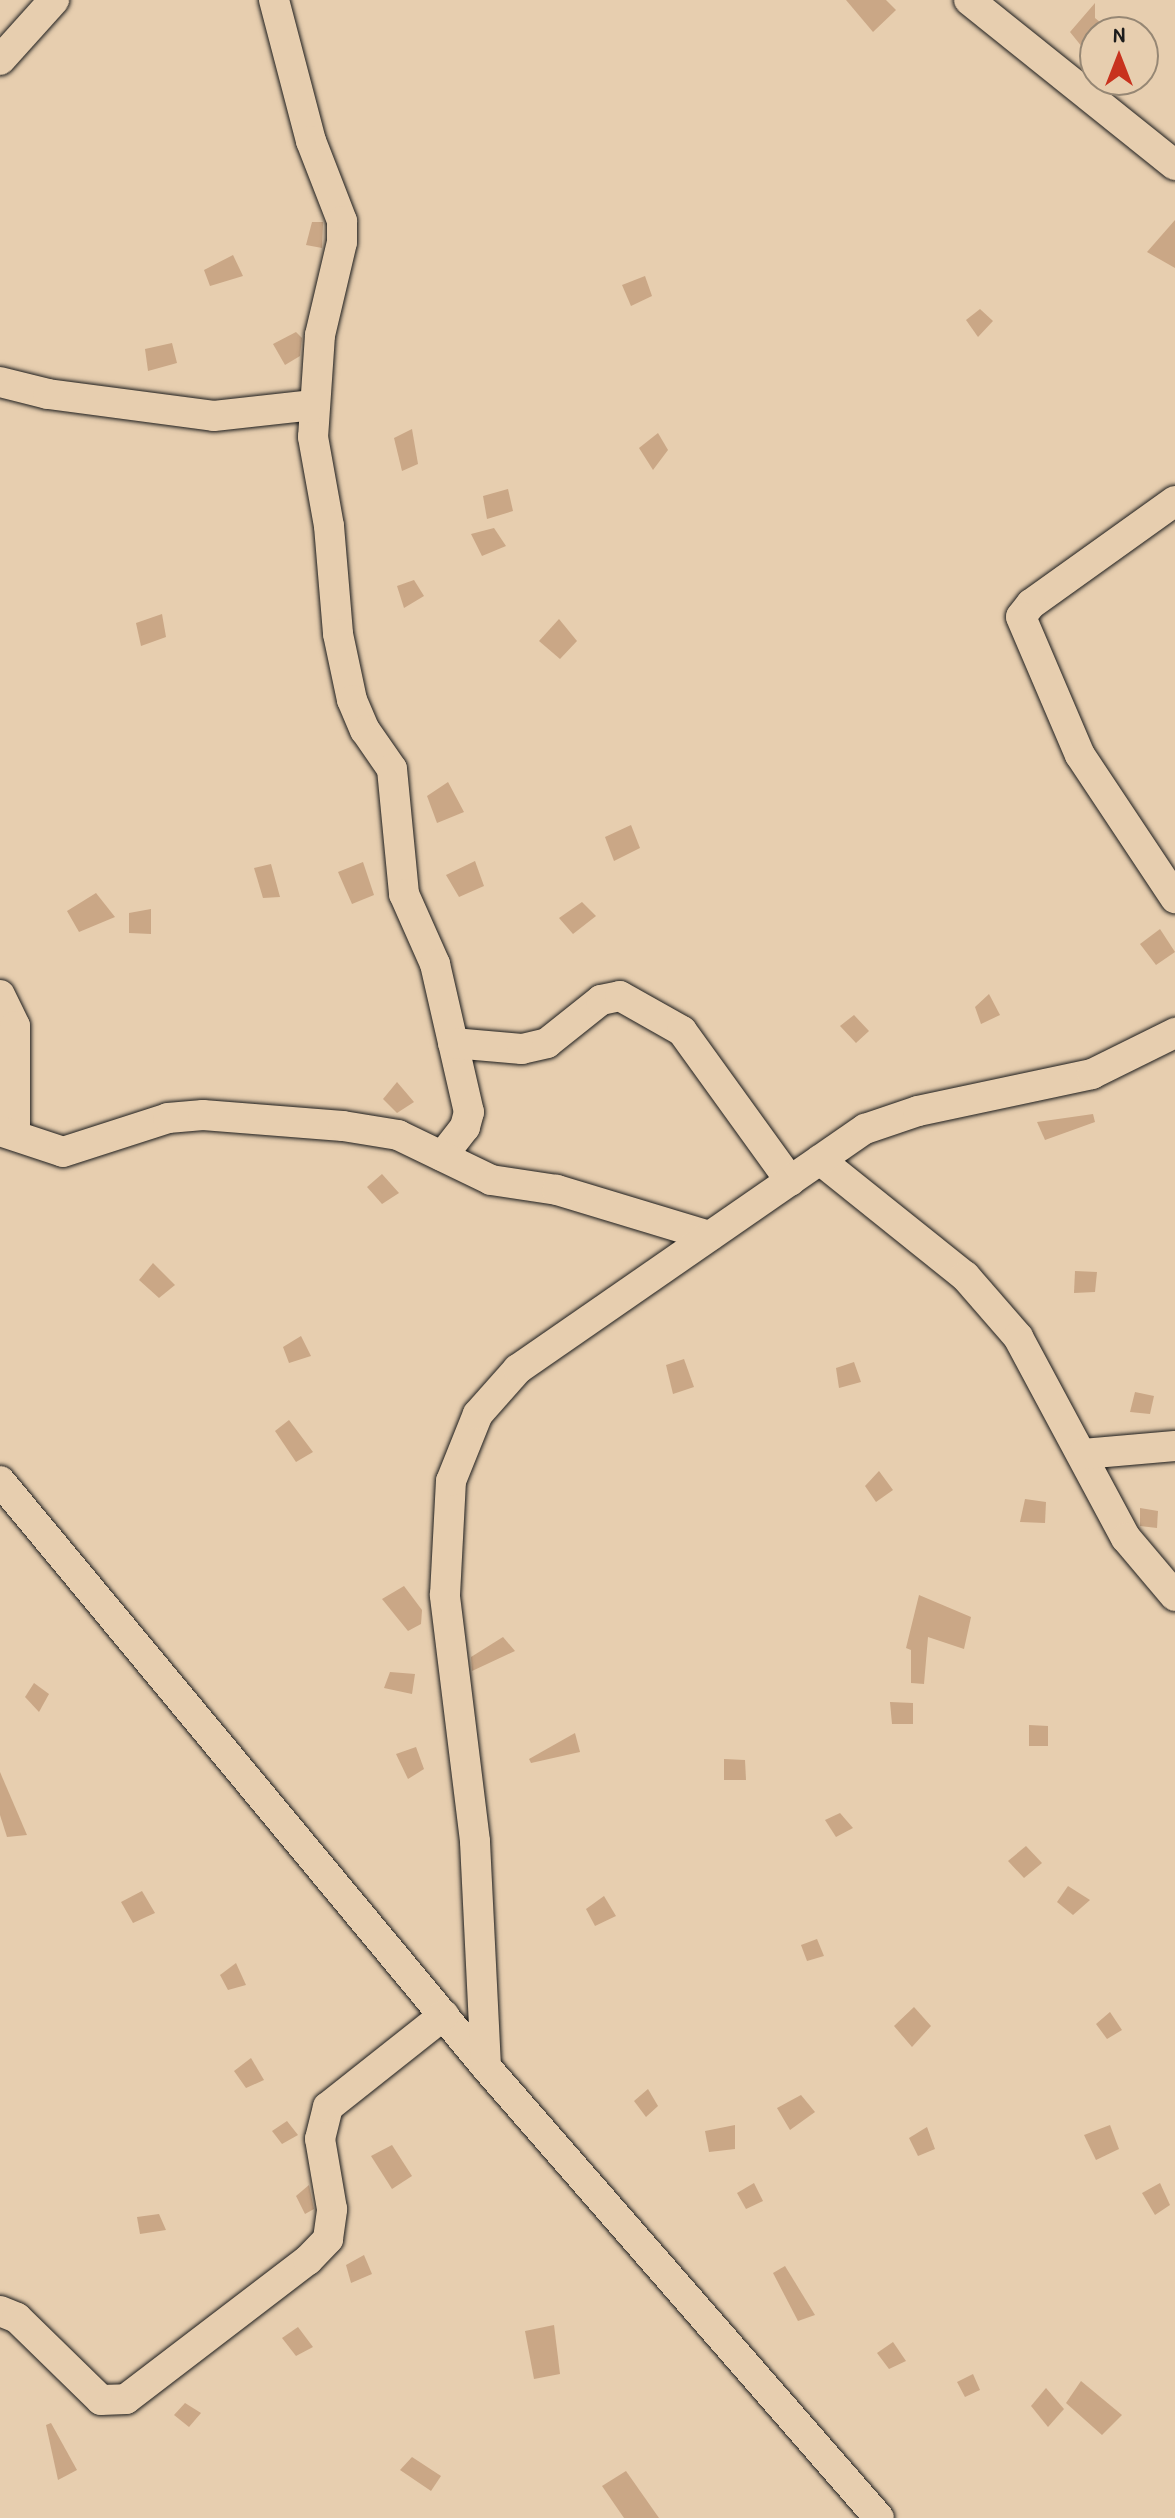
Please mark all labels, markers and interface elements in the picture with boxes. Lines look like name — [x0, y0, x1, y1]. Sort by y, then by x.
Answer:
north arrow — [1079, 16, 1159, 96]
text: N — [1113, 19, 1125, 49]

